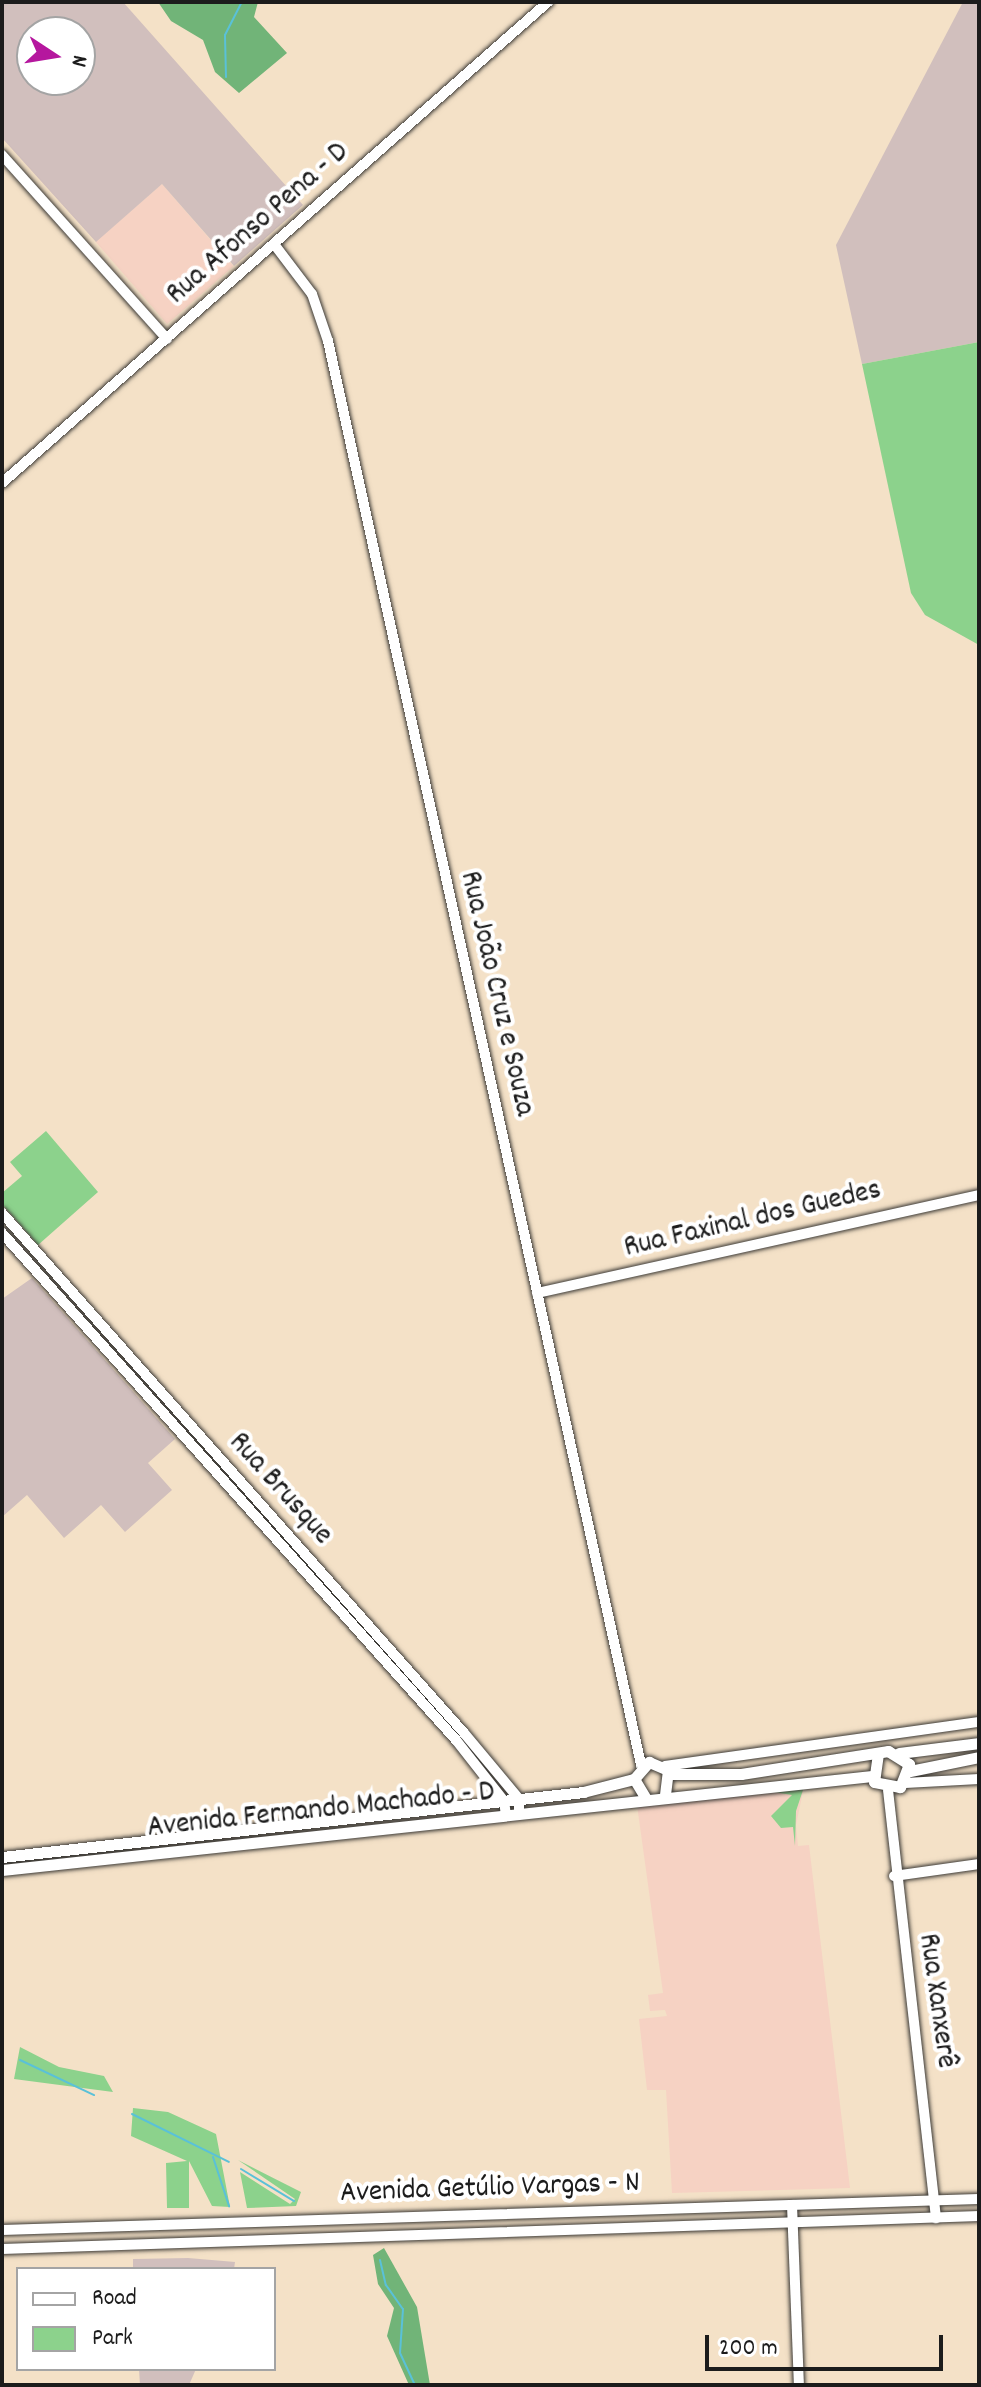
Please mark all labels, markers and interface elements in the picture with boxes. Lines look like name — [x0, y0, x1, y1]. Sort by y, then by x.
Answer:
north arrow — [16, 16, 96, 96]
text: N — [62, 52, 94, 69]
street label: Rua Afonso Pena - D — [161, 136, 357, 314]
street label: Rua João Cruz e Souza — [449, 868, 541, 1120]
street label: Rua Faxinal dos Guedes — [621, 1174, 885, 1268]
street label: Rua Brusque — [219, 1426, 339, 1554]
street label: Avenida Fernando Machado - D — [146, 1776, 496, 1848]
street label: Rua Xanxerê — [908, 1931, 962, 2071]
street label: Avenida Getúlio Vargas - N — [339, 2167, 641, 2213]
legend — [16, 2267, 276, 2371]
text: Road — [92, 2282, 137, 2316]
scale bar — [709, 2319, 947, 2369]
text: Park — [92, 2322, 133, 2356]
text: 200 m — [719, 2332, 778, 2366]

